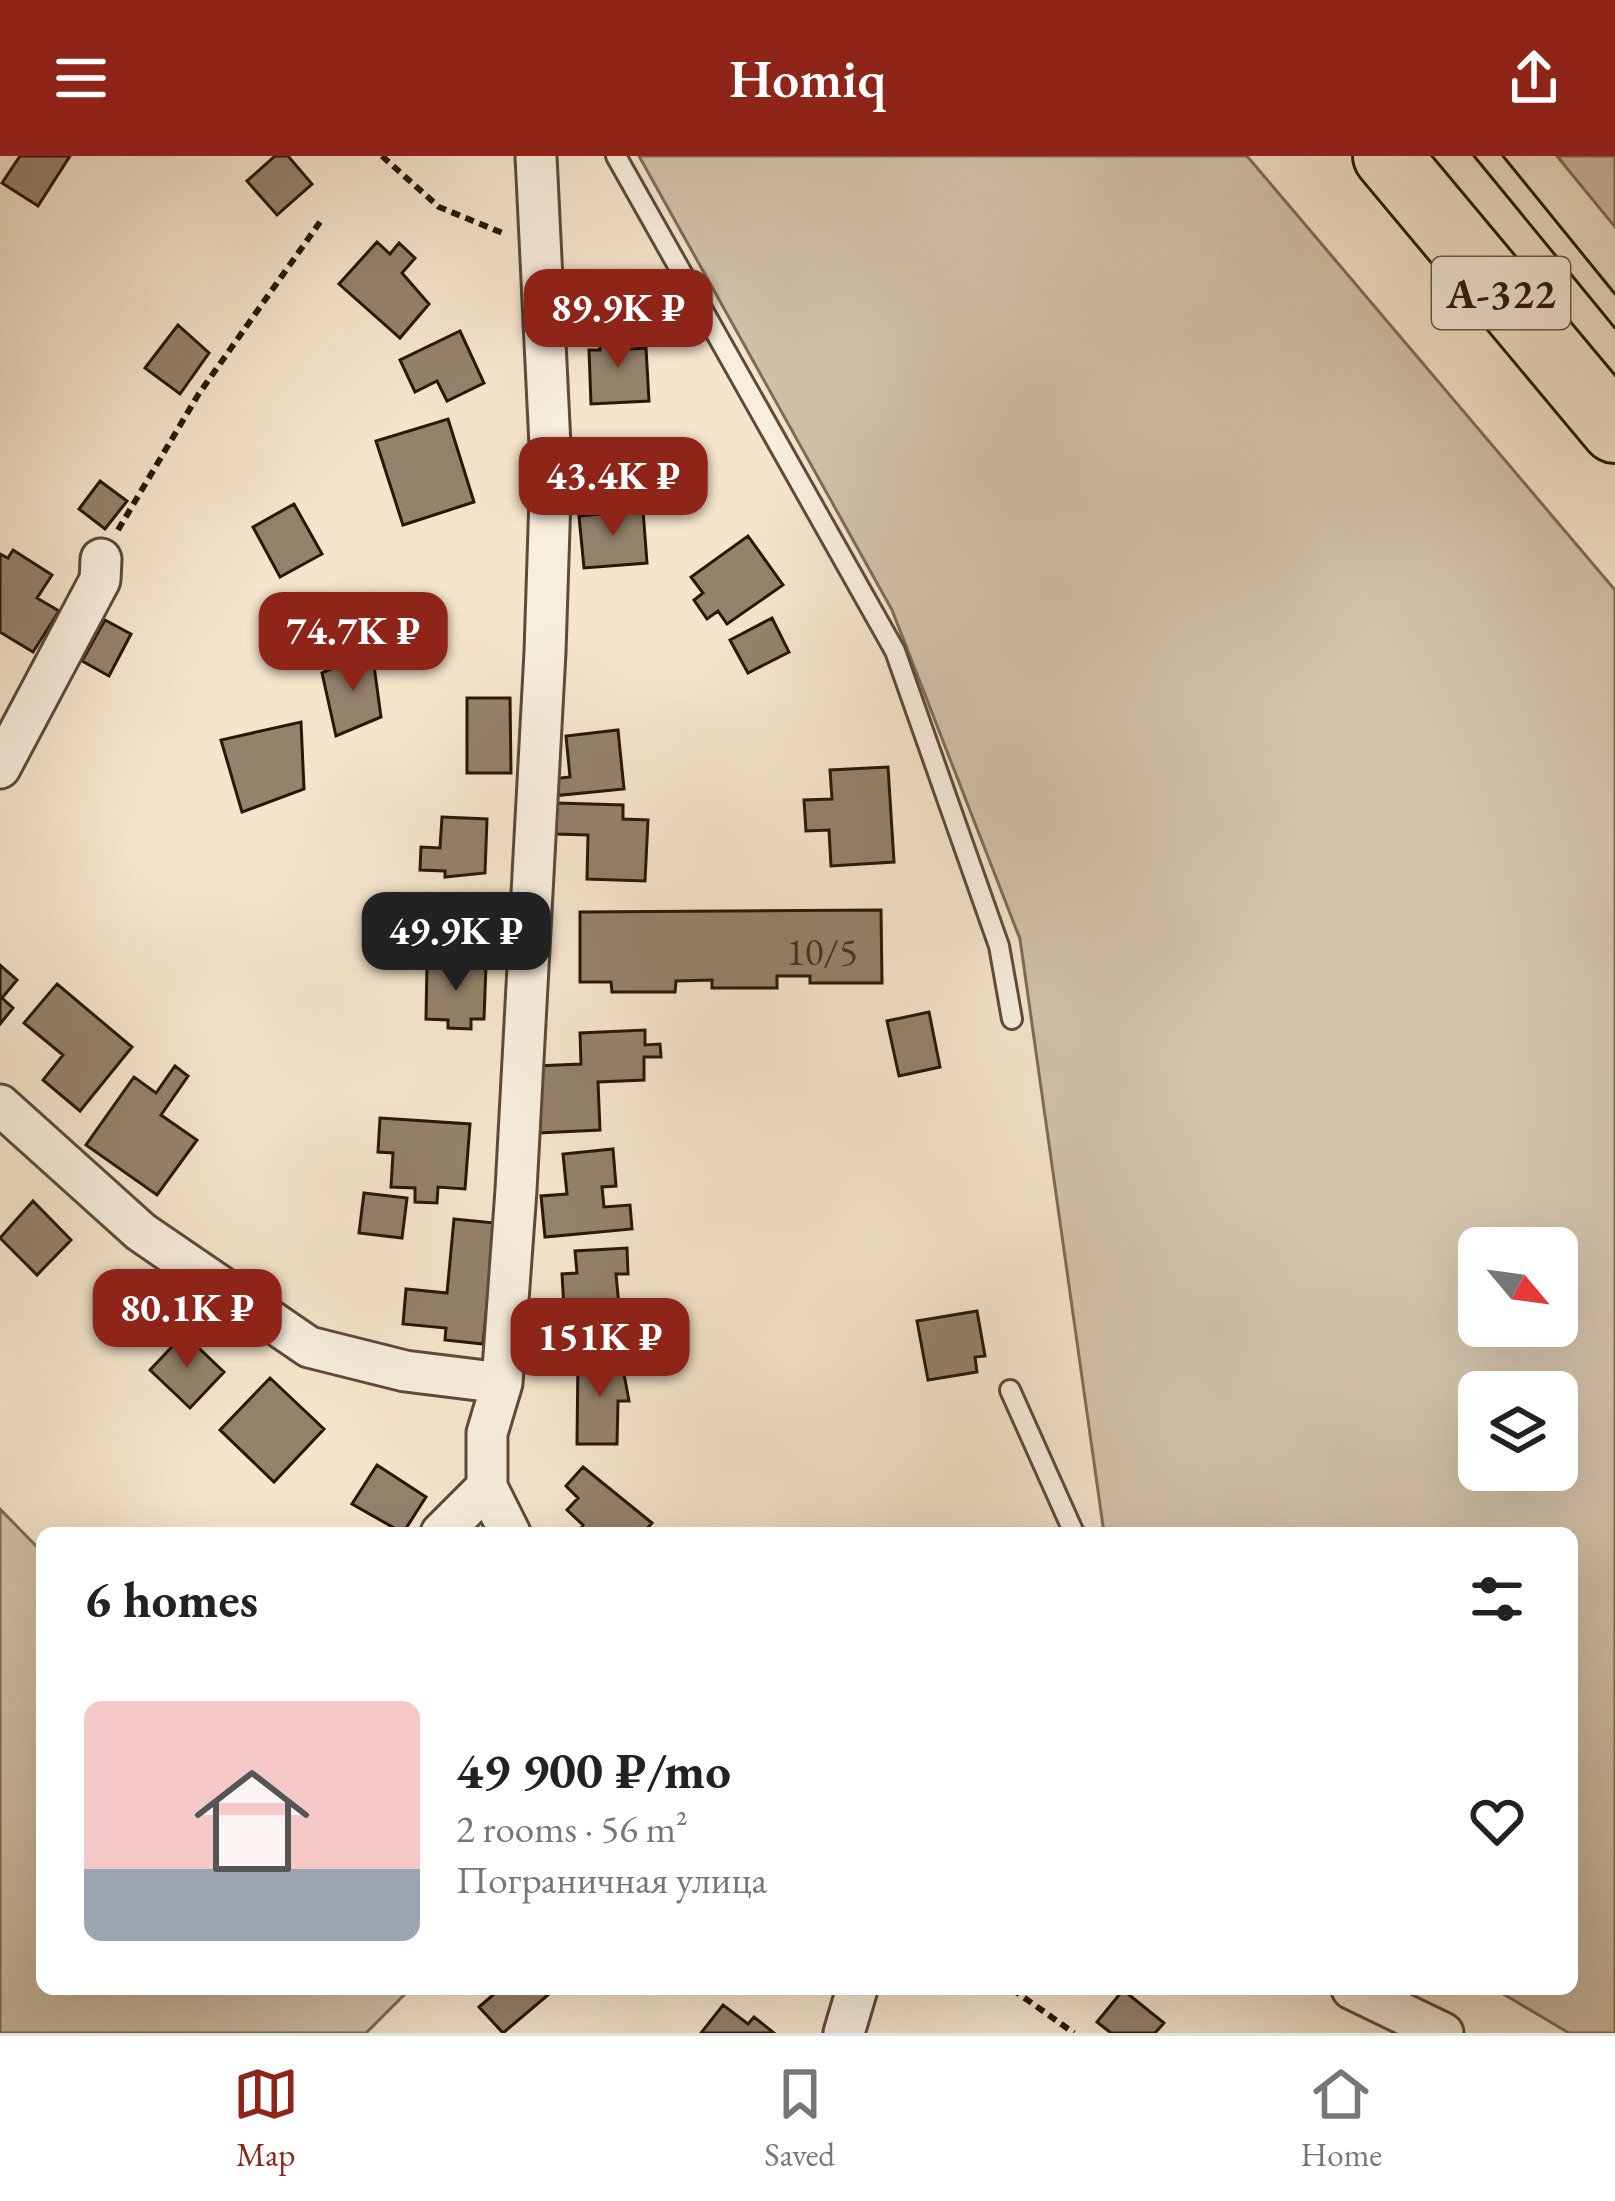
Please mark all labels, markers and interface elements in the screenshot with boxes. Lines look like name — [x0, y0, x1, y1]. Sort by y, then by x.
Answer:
text: Homiq — [729, 43, 886, 113]
icon: menu — [48, 45, 114, 111]
icon: share — [1501, 45, 1567, 111]
road number: А-322 — [1432, 257, 1570, 329]
pin: 89.9K ₽ — [507, 269, 729, 371]
text: 89.9K ₽ — [551, 282, 685, 333]
pin: 43.4K ₽ — [502, 437, 724, 539]
text: 43.4K ₽ — [546, 450, 680, 501]
pin: 74.7K ₽ — [242, 592, 464, 694]
text: 74.7K ₽ — [286, 605, 420, 656]
pin: 49.9K ₽ — [345, 892, 567, 994]
text: 49.9K ₽ — [389, 905, 523, 956]
house number: 10/5 — [786, 926, 858, 977]
north arrow — [1458, 1227, 1578, 1347]
map controls — [1458, 1227, 1578, 1491]
pin: 80.1K ₽ — [76, 1269, 298, 1371]
text: 80.1K ₽ — [120, 1282, 254, 1333]
pin: 151K ₽ — [502, 1298, 698, 1400]
text: 151K ₽ — [538, 1311, 662, 1362]
button: layers — [1458, 1371, 1578, 1491]
text: 6 homes — [84, 1566, 258, 1632]
icon: filters — [1464, 1566, 1530, 1632]
text: 49 900 ₽/mo — [456, 1737, 731, 1803]
icon: home — [180, 1749, 324, 1893]
icon: heart — [1464, 1788, 1530, 1854]
text: 2 rooms · 56 m² — [456, 1803, 688, 1854]
text: Пограничная улица — [456, 1854, 767, 1905]
tab: Map — [233, 2061, 299, 2176]
tab: Saved — [764, 2061, 835, 2176]
tab: Home — [1301, 2061, 1382, 2176]

